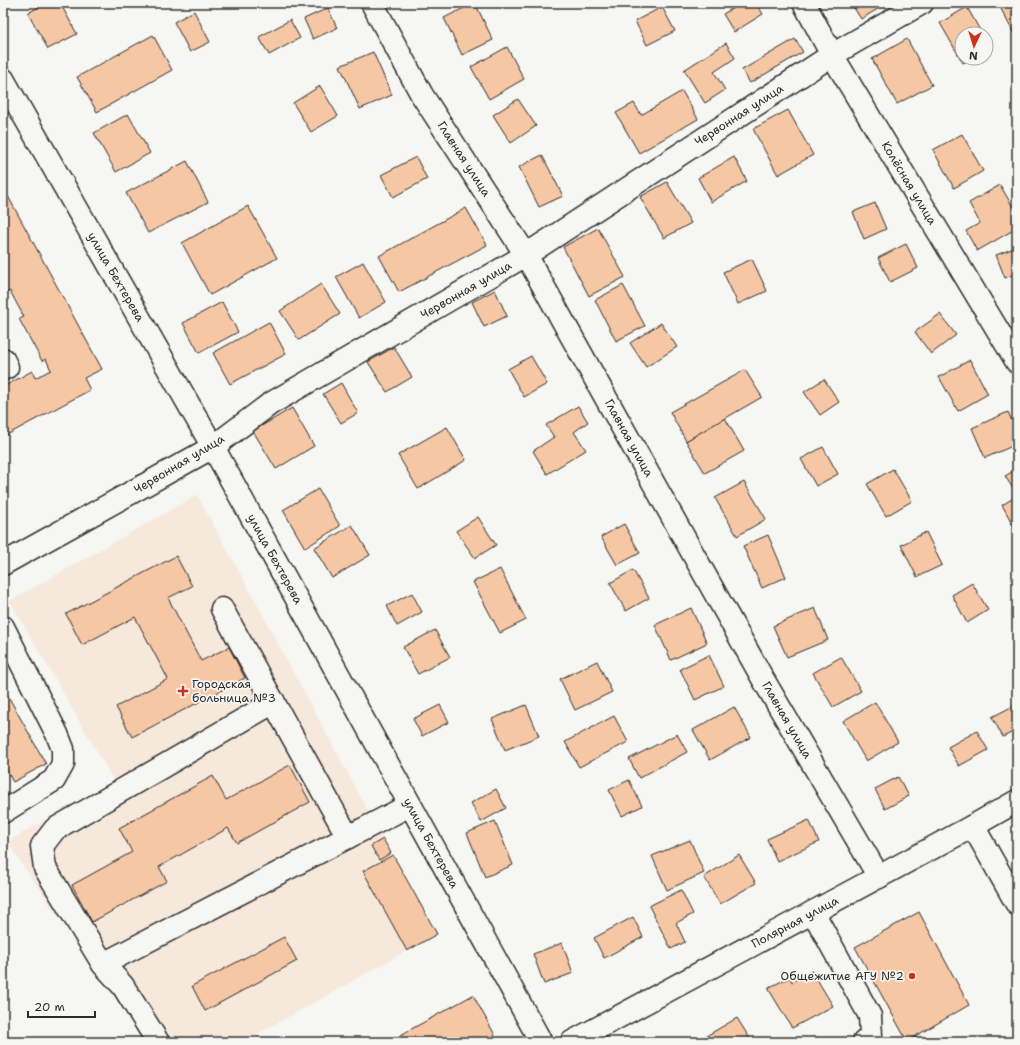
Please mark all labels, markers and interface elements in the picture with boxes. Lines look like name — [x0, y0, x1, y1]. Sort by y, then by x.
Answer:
north arrow — [954, 26, 994, 66]
text: N — [968, 48, 978, 63]
street label: Червонная улица — [692, 80, 787, 150]
street label: Главная улица — [434, 118, 495, 200]
street label: Колёсная улица — [878, 138, 941, 228]
street label: улица Бехтерева — [84, 229, 148, 325]
street label: Червонная улица — [418, 257, 515, 323]
street label: Главная улица — [601, 396, 657, 480]
street label: Червонная улица — [131, 430, 228, 497]
street label: улица Бехтерева — [244, 511, 307, 607]
place label: Городская больница №3 — [192, 676, 276, 706]
street label: Главная улица — [758, 678, 816, 762]
marker: Городская больница №3 — [177, 685, 189, 697]
street label: улица Бехтерева — [400, 795, 463, 891]
street label: Полярная улица — [749, 892, 842, 952]
place label: Общежитие АГУ №2 — [781, 968, 904, 984]
marker: Общежитие АГУ №2 — [907, 971, 917, 981]
scale bar — [28, 993, 95, 1019]
text: 20 m — [34, 999, 65, 1015]

